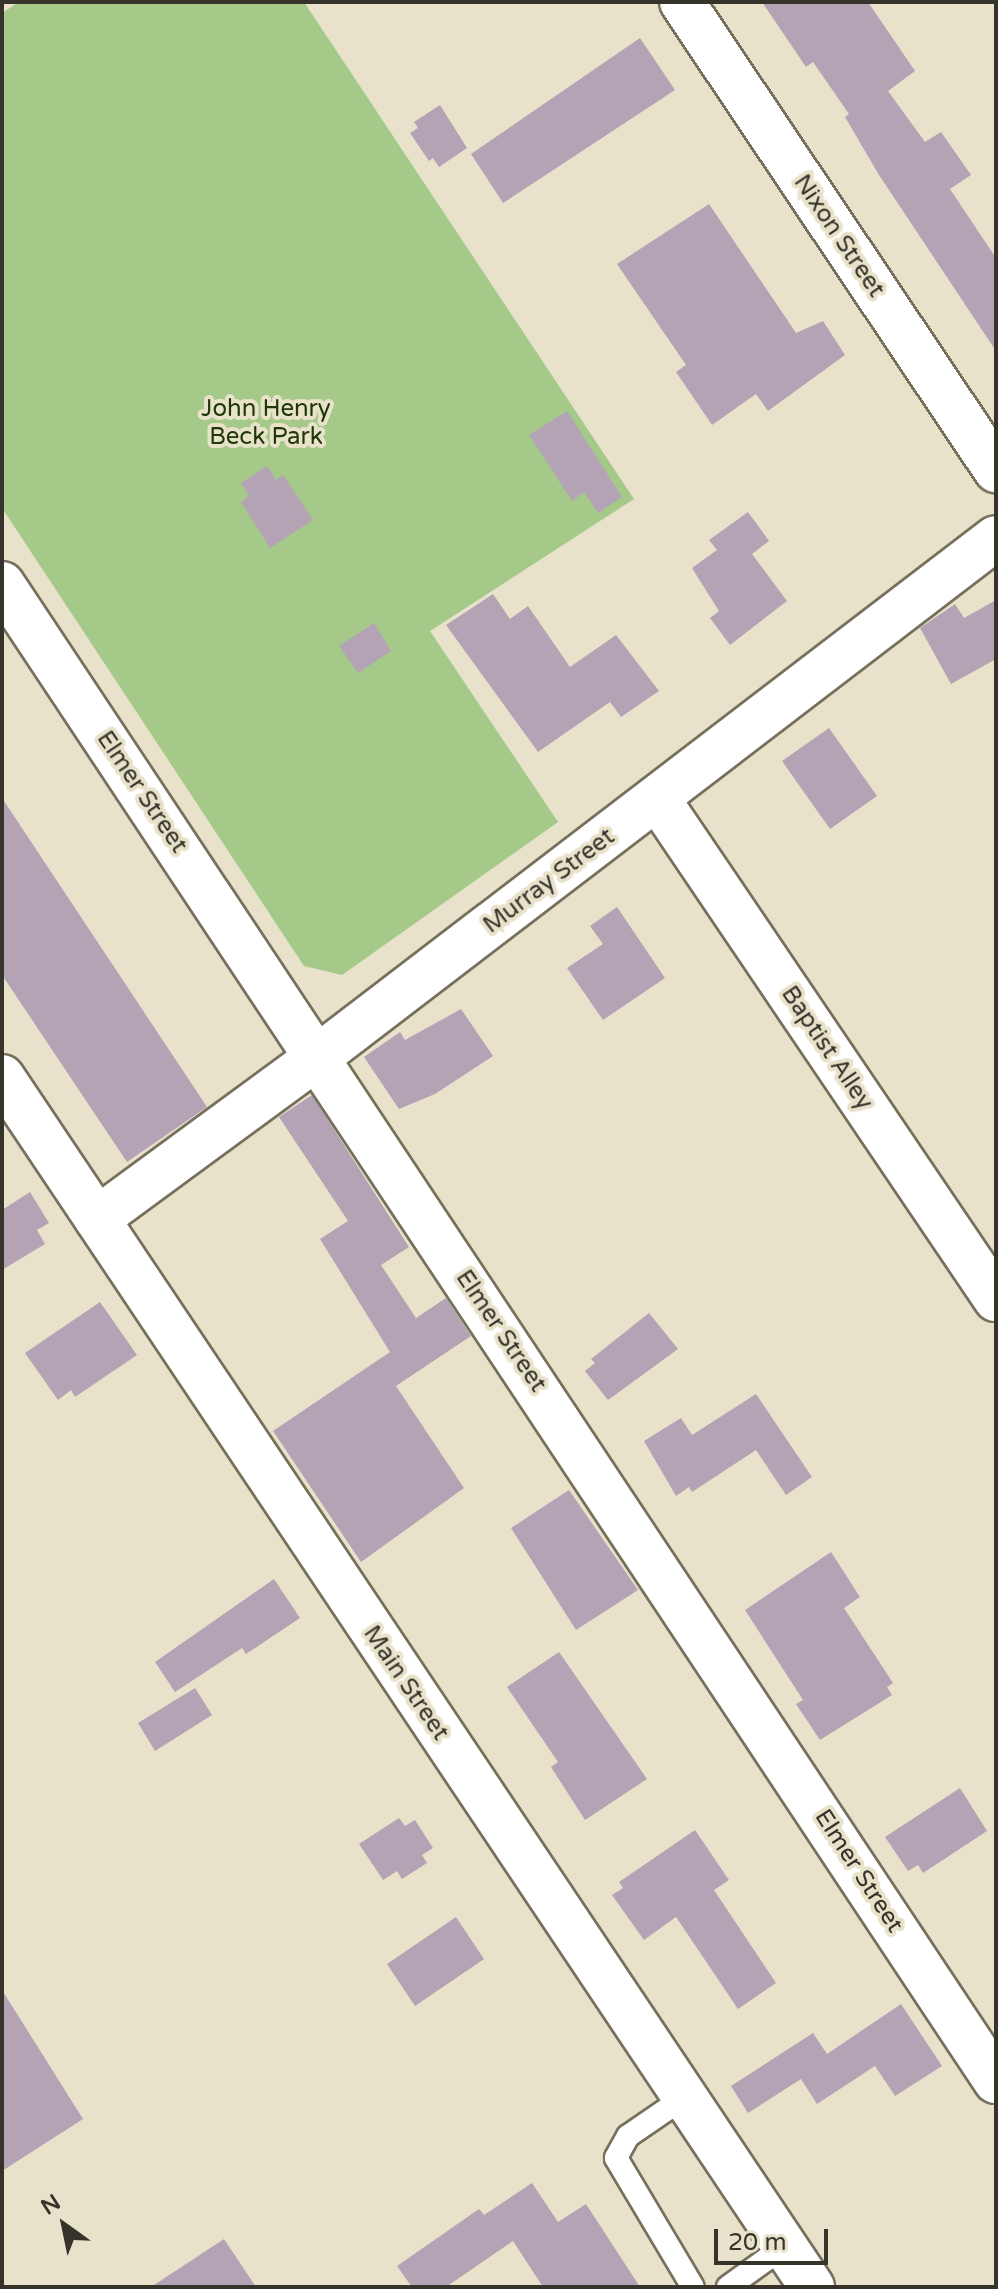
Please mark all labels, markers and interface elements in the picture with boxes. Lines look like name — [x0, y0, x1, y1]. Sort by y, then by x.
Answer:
street label: Nixon Street — [787, 169, 891, 303]
park label: John Henry Beck Park — [201, 395, 331, 451]
street label: Elmer Street — [91, 726, 193, 858]
street label: Murray Street — [478, 822, 620, 940]
street label: Baptist Alley — [775, 981, 879, 1115]
street label: Elmer Street — [450, 1265, 552, 1397]
street label: Main Street — [357, 1620, 455, 1746]
street label: Elmer Street — [809, 1804, 909, 1938]
north arrow — [24, 2185, 104, 2265]
text: N — [36, 2189, 65, 2221]
scale bar — [718, 2213, 832, 2263]
text: 20 m — [728, 2228, 786, 2257]

